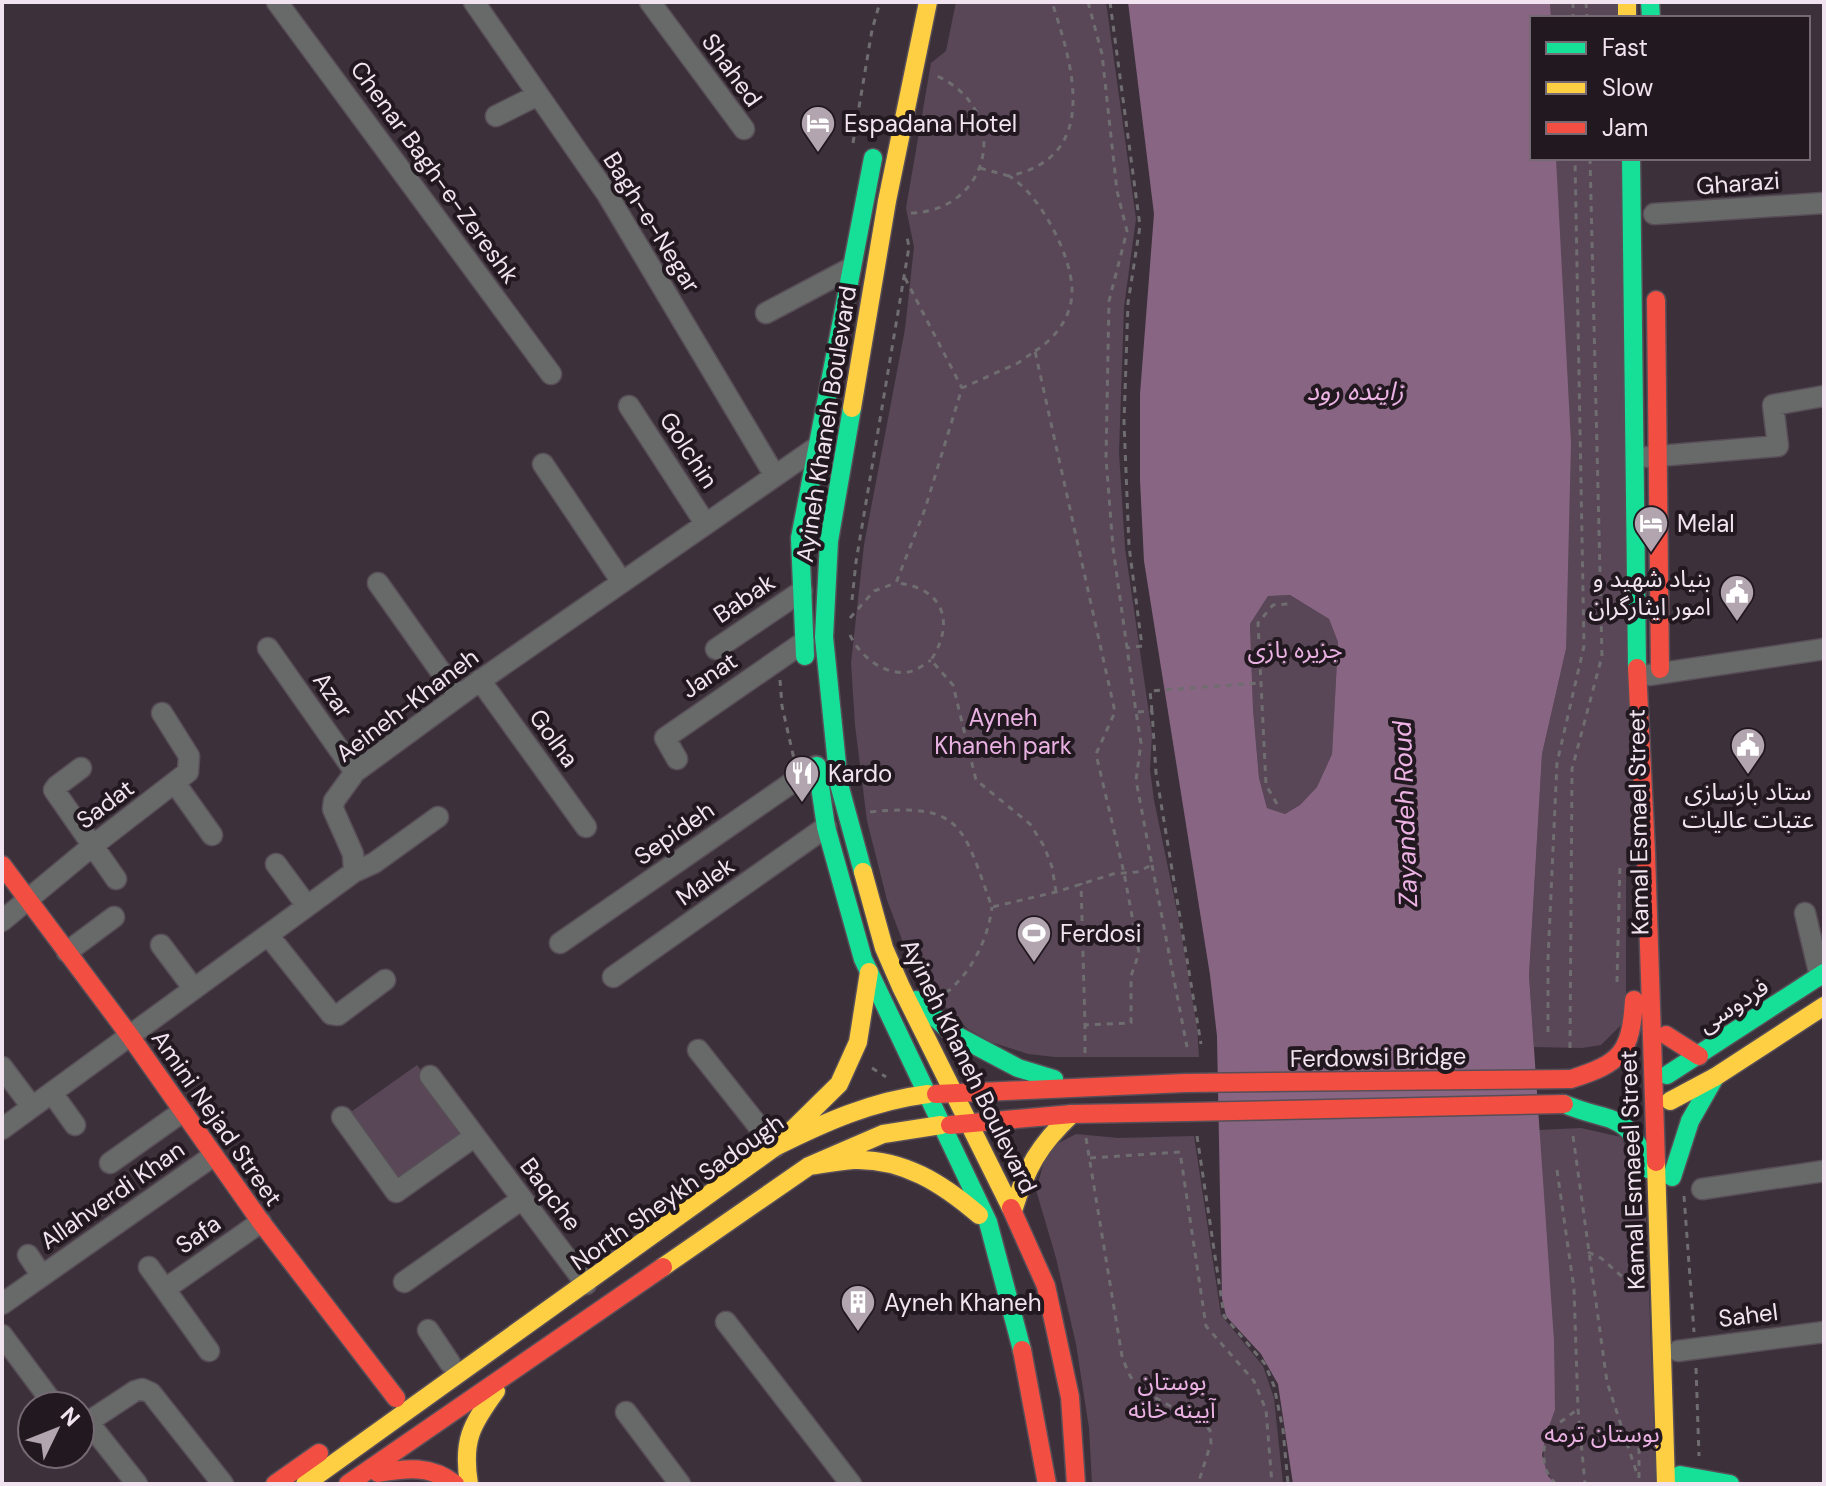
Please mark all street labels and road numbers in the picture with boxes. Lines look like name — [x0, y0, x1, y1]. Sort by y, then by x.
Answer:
street label: Shahed — [695, 27, 769, 113]
street label: Chenar Bagh-e-Zereshk — [344, 55, 526, 289]
street label: Bagh-e-Negar — [597, 146, 708, 298]
street label: Gharazi — [1695, 165, 1781, 201]
street label: Ayineh Khaneh Boulevard — [789, 284, 863, 564]
street label: Golchin — [653, 406, 725, 494]
street label: Babak — [707, 566, 781, 630]
street label: Aeineh-Khaneh — [329, 641, 485, 769]
street label: Janat — [675, 645, 743, 705]
street label: Azar — [306, 666, 360, 724]
street label: Golha — [522, 703, 586, 773]
street label: Kamal Esmael Street — [1621, 709, 1655, 935]
street label: Sadat — [70, 772, 140, 836]
street label: Sepideh — [628, 794, 720, 872]
street label: Malek — [670, 850, 740, 912]
street label: Ayineh Khaneh Boulevard — [894, 934, 1044, 1198]
street label: فردوسی — [1692, 971, 1774, 1039]
street label: Amini Nejad Street — [145, 1024, 289, 1212]
street label: Ferdowsi Bridge — [1290, 1040, 1466, 1074]
street label: Kamal Esmaeel Street — [1612, 1050, 1652, 1290]
street label: North Sheykh Sadough — [564, 1107, 790, 1277]
street label: Allahverdi Khan — [34, 1134, 190, 1256]
street label: Baqche — [513, 1151, 589, 1237]
street label: Safa — [170, 1208, 226, 1260]
street label: Sahel — [1716, 1296, 1780, 1334]

